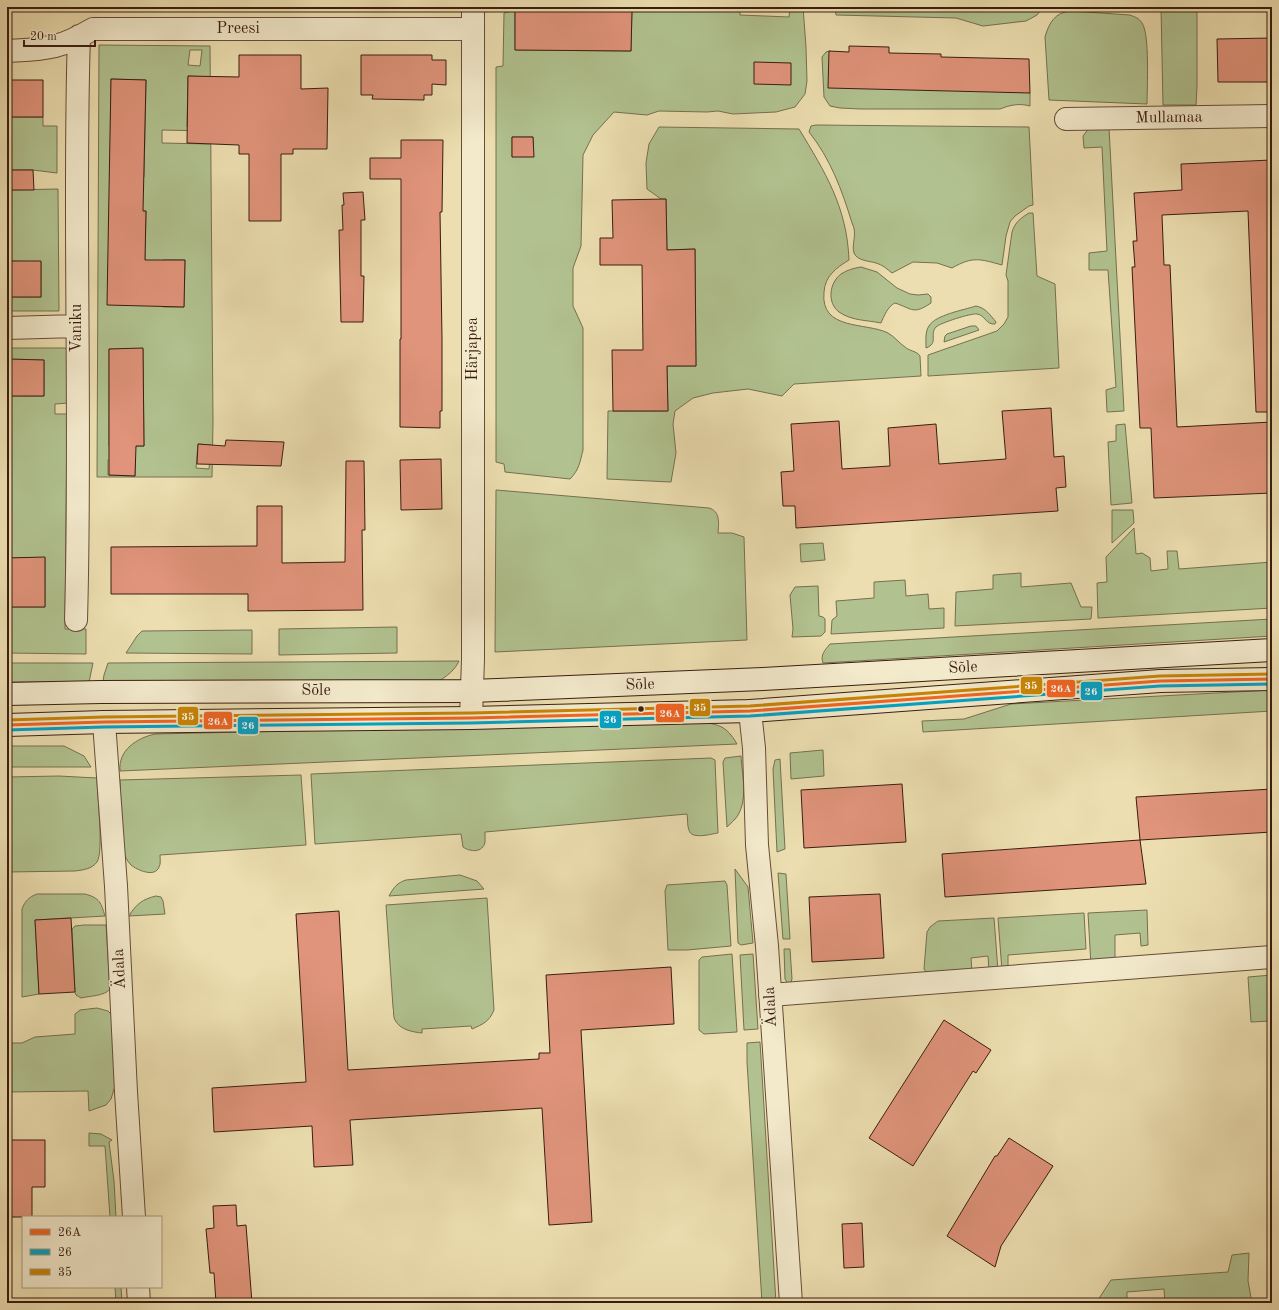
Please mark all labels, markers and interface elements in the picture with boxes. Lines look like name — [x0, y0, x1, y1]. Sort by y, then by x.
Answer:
street label: Preesi — [216, 21, 260, 37]
scale bar — [24, 22, 95, 48]
text: 20 m — [30, 31, 57, 43]
street label: Mullamaa — [1135, 109, 1203, 127]
street label: Vaniku — [69, 303, 85, 352]
street label: Härjapea — [465, 317, 481, 381]
street label: Sõle — [948, 659, 978, 677]
street label: Sõle — [625, 676, 655, 694]
line badge: 35 — [1020, 676, 1043, 695]
line badge: 26A — [1046, 679, 1076, 698]
text: 35 — [1025, 681, 1037, 692]
line badge: 26 — [1080, 681, 1103, 701]
street label: Sõle — [301, 683, 331, 699]
text: 26A — [1050, 684, 1072, 695]
text: 26 — [1085, 687, 1097, 698]
line badge: 35 — [689, 698, 711, 717]
line badge: 26A — [655, 703, 685, 723]
text: 35 — [694, 703, 706, 714]
unlabelled marker — [636, 704, 646, 714]
line badge: 35 — [177, 706, 199, 726]
text: 26A — [659, 709, 681, 720]
line badge: 26 — [599, 710, 622, 729]
line badge: 26A — [203, 711, 233, 730]
text: 35 — [182, 712, 194, 723]
text: 26 — [604, 715, 616, 726]
line badge: 26 — [237, 716, 259, 735]
text: 26A — [207, 717, 229, 728]
text: 26 — [242, 721, 254, 732]
street label: Ädala — [107, 948, 129, 990]
street label: Ädala — [758, 986, 780, 1028]
legend — [22, 1216, 162, 1288]
text: 26A — [58, 1227, 81, 1239]
text: 26 — [58, 1247, 72, 1259]
text: 35 — [58, 1266, 72, 1279]

